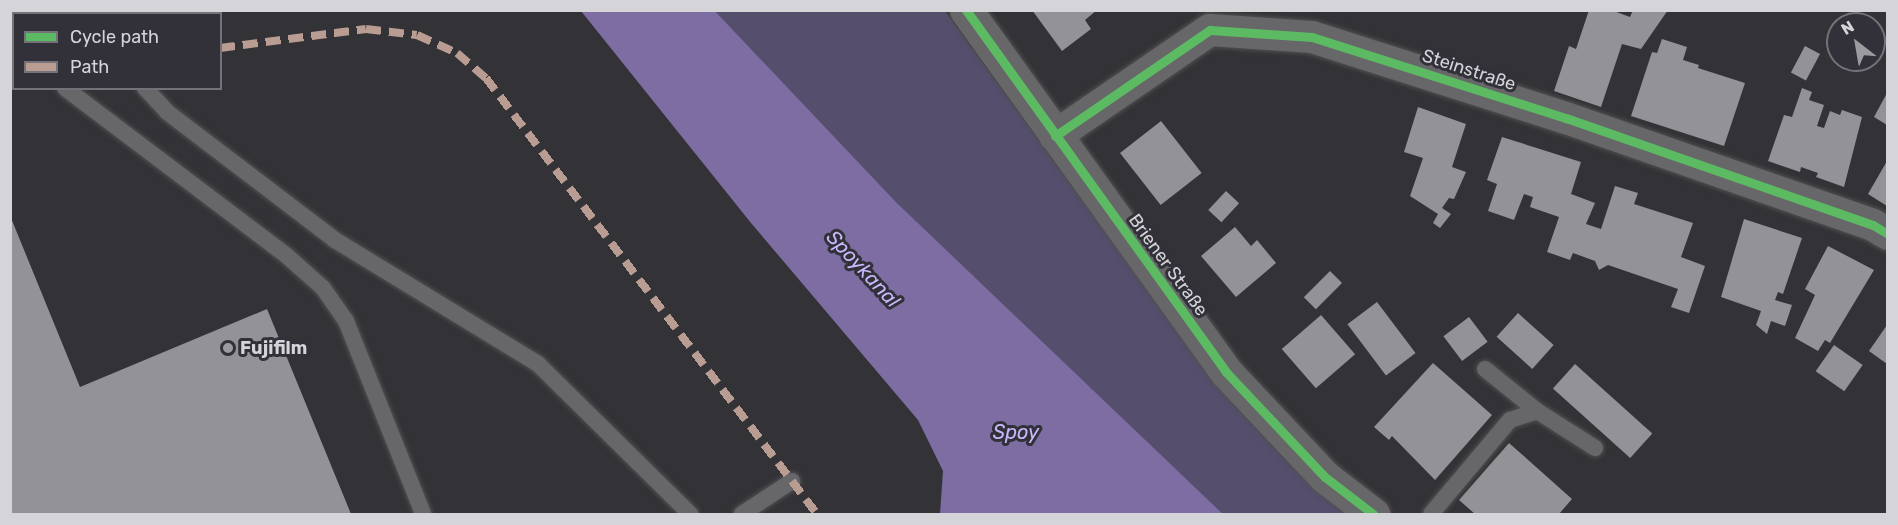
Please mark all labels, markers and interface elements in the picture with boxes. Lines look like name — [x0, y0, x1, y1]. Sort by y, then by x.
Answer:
legend — [12, 12, 222, 90]
north arrow — [1826, 12, 1886, 72]
text: N — [1838, 17, 1857, 39]
text: Cycle path — [70, 26, 159, 48]
street label: Steinstraße — [1419, 45, 1519, 95]
text: Path — [70, 56, 109, 78]
street label: Briener Straße — [1124, 210, 1212, 320]
water label: Spoykanal — [821, 225, 905, 313]
place label: Fujifilm — [240, 337, 307, 359]
marker: Fujifilm — [221, 341, 235, 355]
water label: Spoy — [993, 420, 1039, 444]

